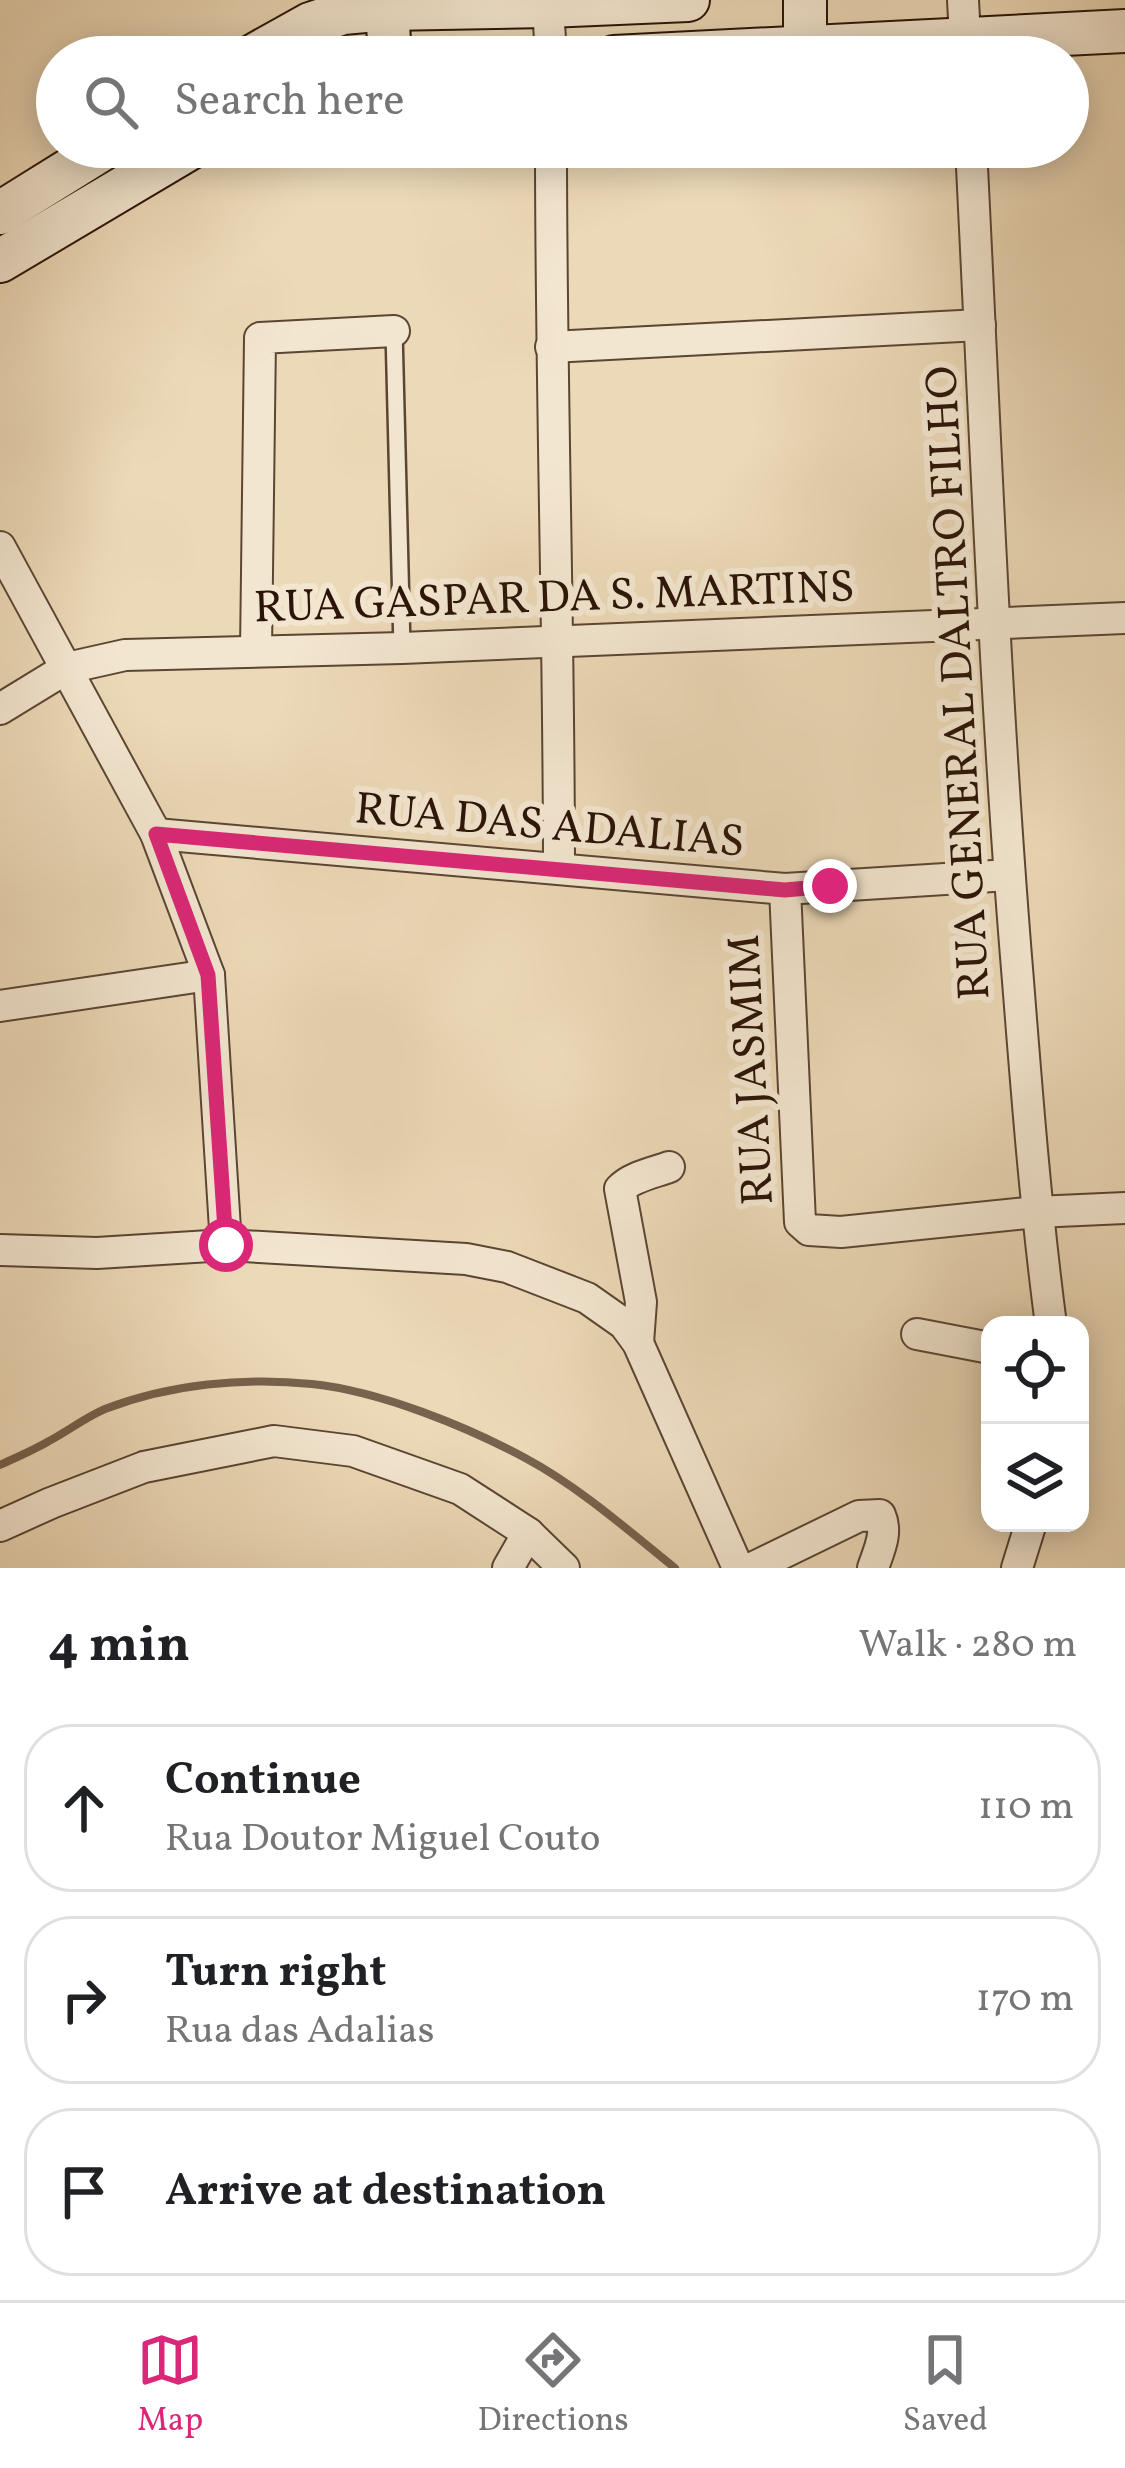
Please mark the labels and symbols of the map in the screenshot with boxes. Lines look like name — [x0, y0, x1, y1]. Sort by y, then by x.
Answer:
street label: RUA GENERAL DALTRO FILHO — [912, 364, 1009, 1002]
street label: RUA GASPAR DA S. MARTINS — [253, 558, 856, 641]
street label: RUA DAS ADALIAS — [352, 779, 747, 876]
route end — [803, 859, 857, 913]
street label: RUA JASMIM — [715, 933, 792, 1207]
route start — [199, 1218, 253, 1272]

